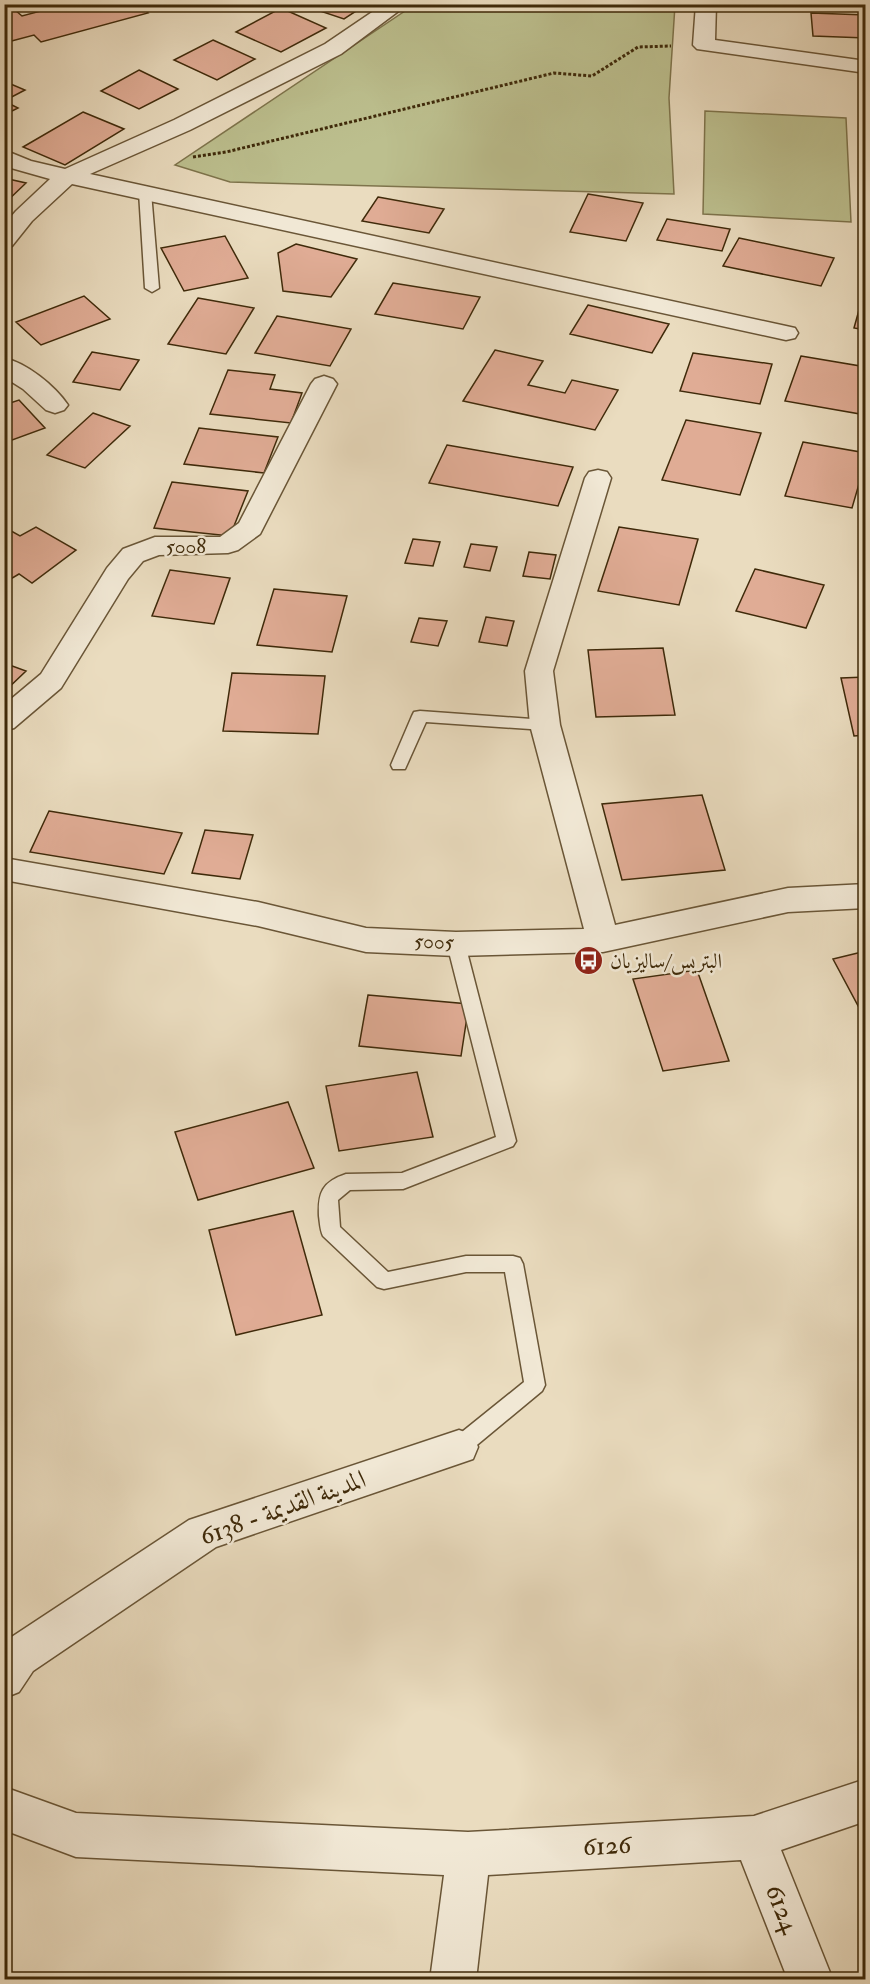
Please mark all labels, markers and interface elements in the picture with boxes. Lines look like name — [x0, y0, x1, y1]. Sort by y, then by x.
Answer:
street label: 5008 — [166, 533, 206, 560]
street label: 5005 — [414, 928, 455, 956]
bus stop icon: البتريس/ساليزيان — [573, 945, 605, 977]
place label: البتريس/ساليزيان — [610, 948, 722, 975]
street label: المدينة القديمة - 6138 — [196, 1463, 370, 1553]
street label: 6126 — [582, 1829, 634, 1863]
street label: 6124 — [758, 1880, 806, 1939]

